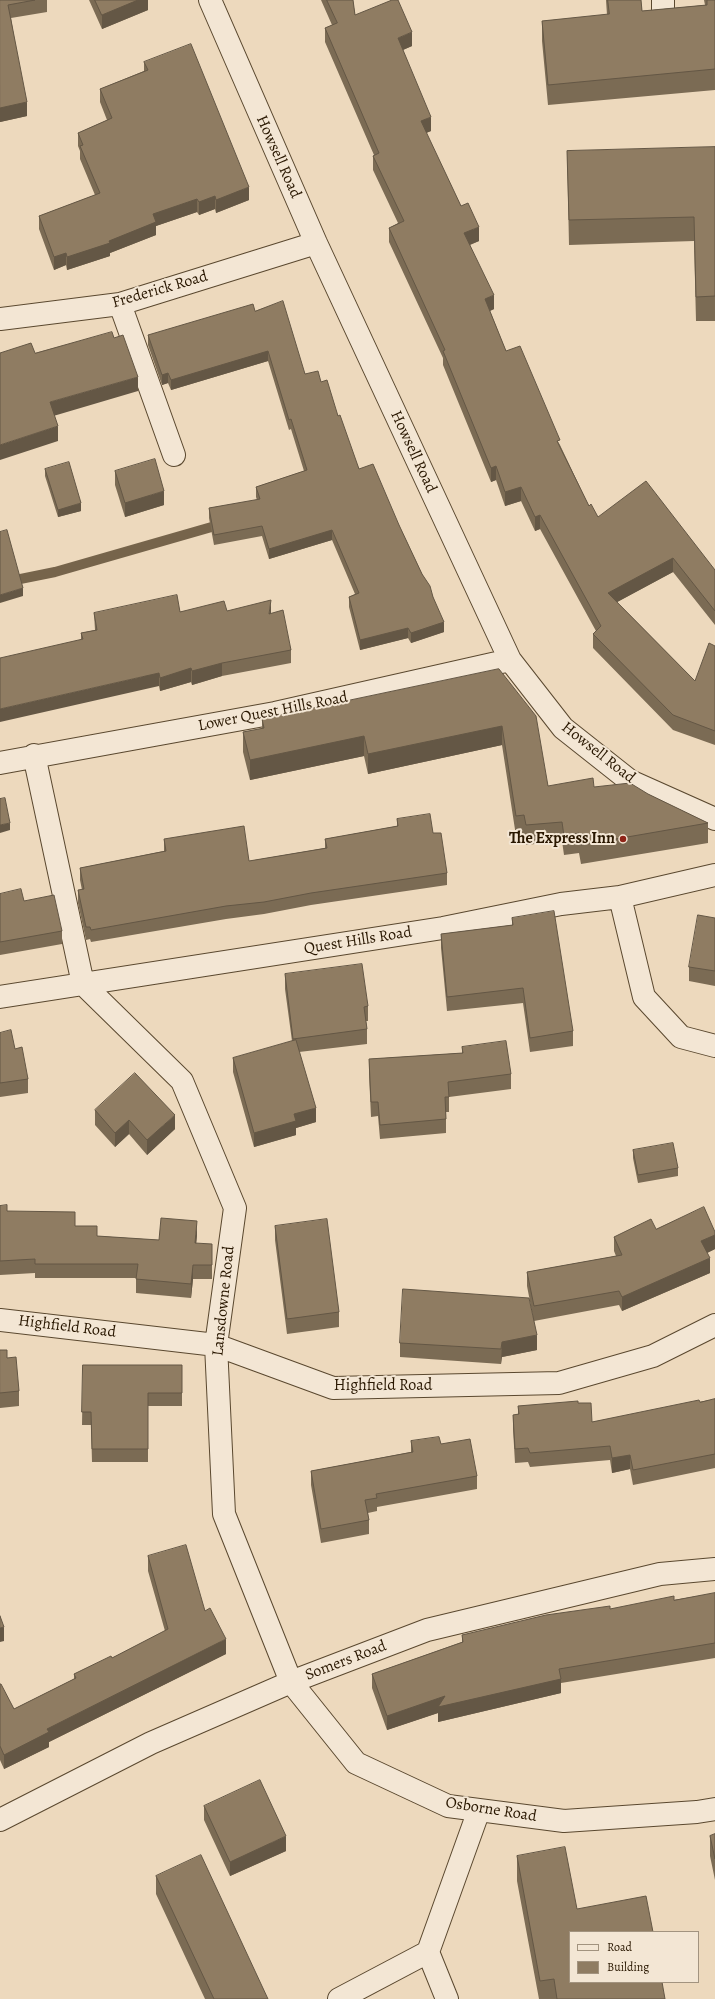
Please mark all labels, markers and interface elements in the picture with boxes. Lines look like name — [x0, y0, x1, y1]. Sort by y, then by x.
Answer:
street label: Howsell Road — [251, 113, 305, 201]
street label: Frederick Road — [110, 267, 210, 313]
street label: Howsell Road — [386, 408, 440, 496]
street label: Lower Quest Hills Road — [196, 688, 350, 736]
street label: Howsell Road — [557, 718, 639, 788]
place label: The Express Inn — [509, 829, 615, 849]
marker: The Express Inn — [618, 834, 628, 844]
street label: Quest Hills Road — [303, 923, 413, 959]
street label: Lansdowne Road — [209, 1245, 239, 1357]
street label: Highfield Road — [17, 1311, 117, 1343]
street label: Highfield Road — [334, 1376, 432, 1396]
street label: Somers Road — [303, 1637, 389, 1685]
street label: Osborne Road — [444, 1793, 538, 1827]
legend — [569, 1931, 699, 1983]
text: Road — [607, 1939, 632, 1955]
text: Building — [607, 1959, 649, 1975]

